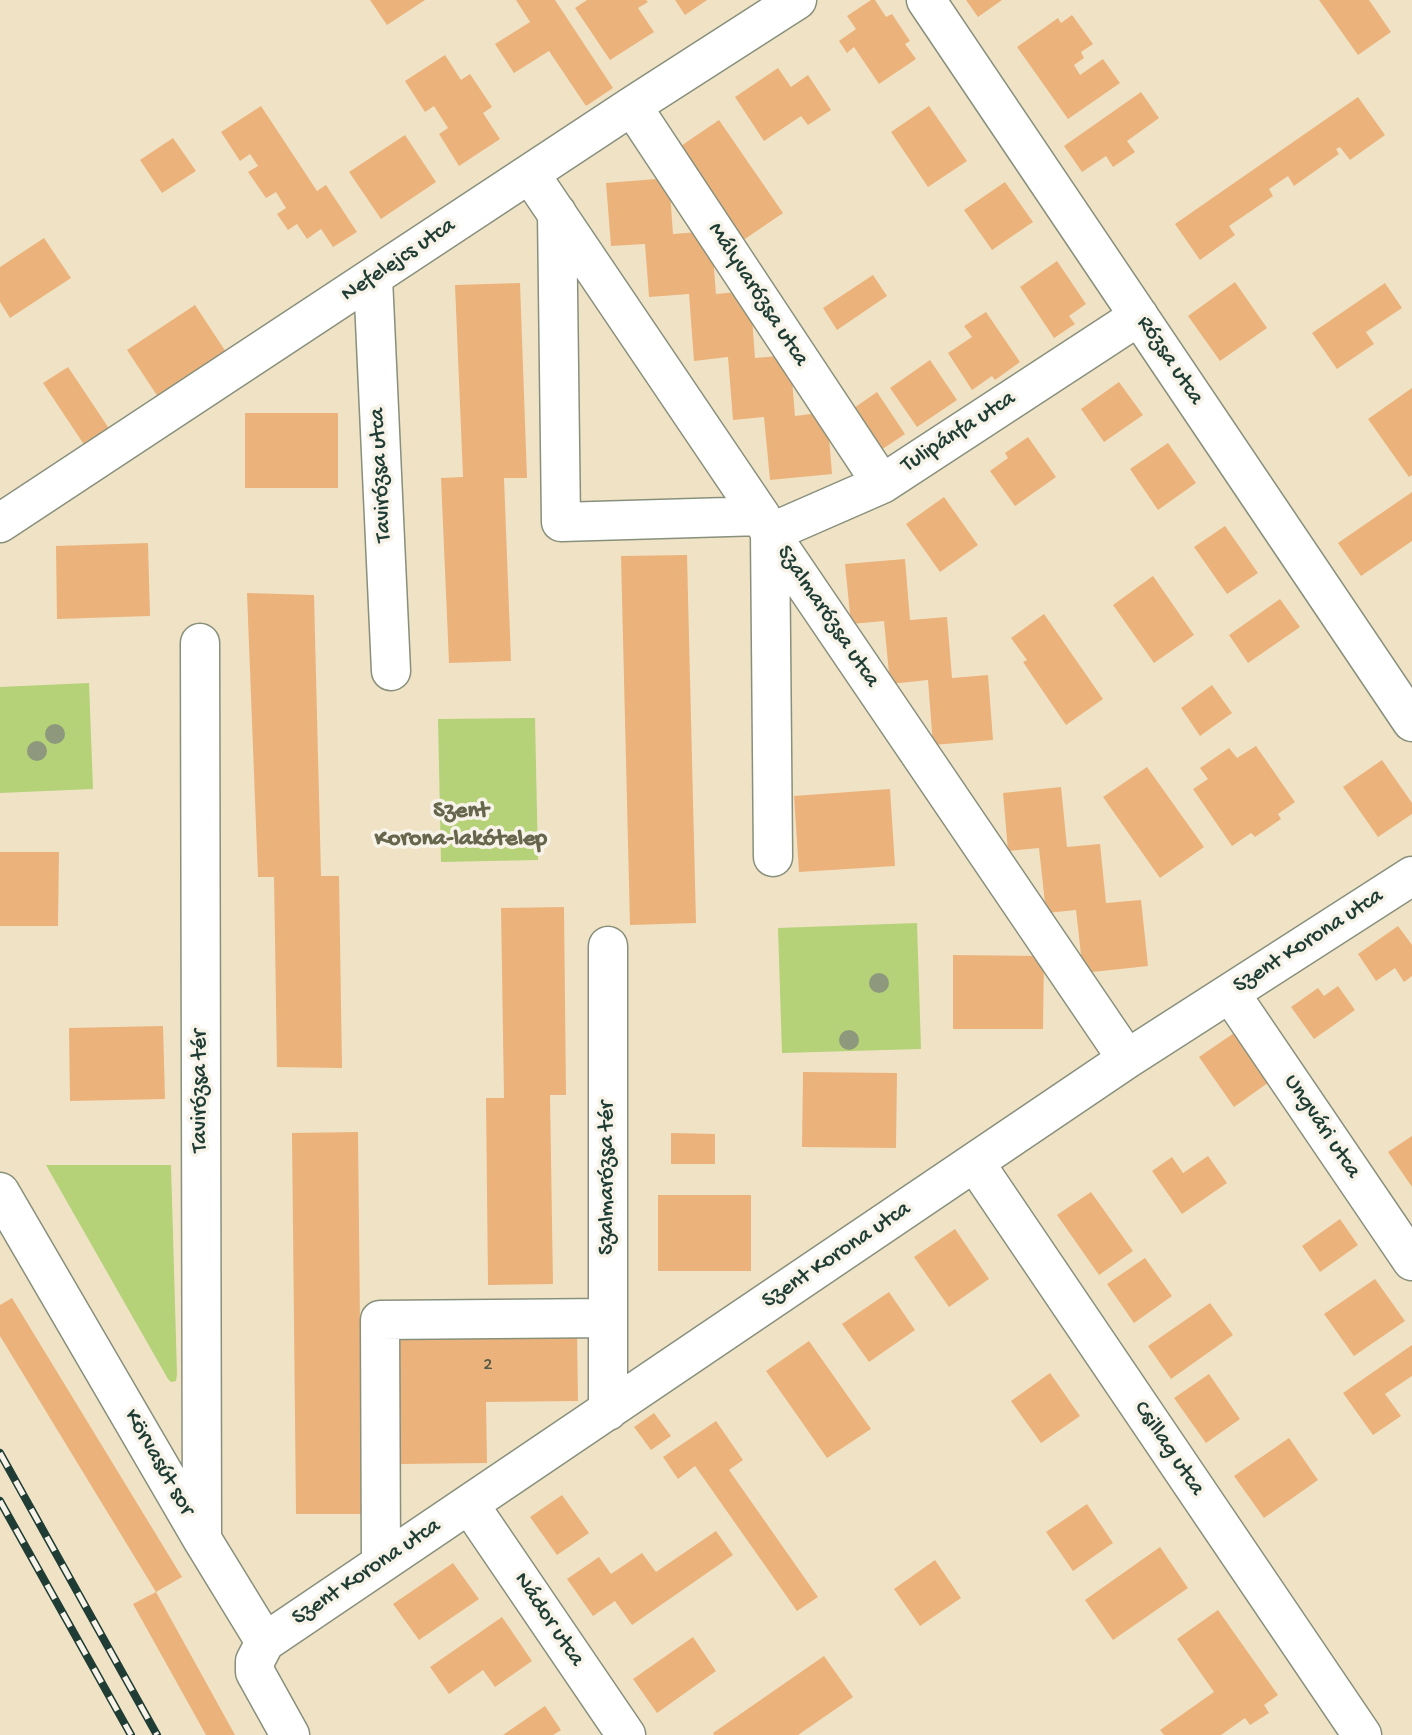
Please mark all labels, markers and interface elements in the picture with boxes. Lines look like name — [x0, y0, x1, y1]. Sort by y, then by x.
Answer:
street label: Nefelejcs utca — [337, 213, 461, 309]
street label: Mályvarózsa utca — [700, 218, 814, 372]
street label: Rózsa utca — [1129, 311, 1209, 411]
street label: Tulipánfa utca — [897, 386, 1021, 480]
street label: Tavirózsa utca — [365, 407, 399, 543]
street label: Szalmarózsa utca — [769, 541, 885, 693]
district label: Szent Korona-lakótelep — [375, 798, 547, 854]
street label: Szent Korona utca — [1229, 883, 1389, 1001]
street label: Tavirózsa tér — [187, 1029, 215, 1153]
street label: Ungvári utca — [1276, 1070, 1366, 1184]
street label: Szalmarózsa tér — [594, 1101, 622, 1255]
street label: Szent Korona utca — [758, 1196, 916, 1316]
house number: 2 — [483, 1355, 493, 1377]
street label: Csillag utca — [1126, 1396, 1210, 1502]
street label: Körvasút sor — [116, 1405, 200, 1521]
street label: Szent Korona utca — [288, 1513, 446, 1633]
street label: Nádor utca — [506, 1568, 590, 1672]

